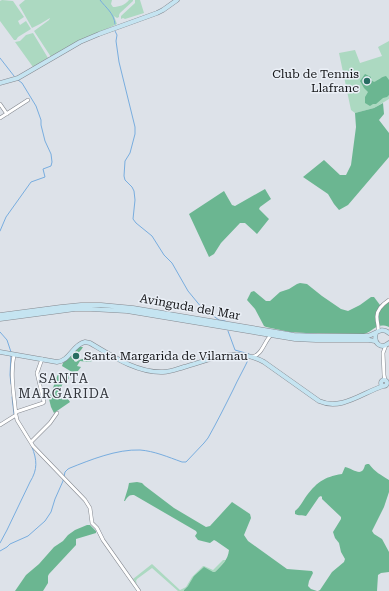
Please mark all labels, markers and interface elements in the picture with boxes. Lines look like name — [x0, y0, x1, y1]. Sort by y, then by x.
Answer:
place label: Club de Tennis Llafranc — [272, 67, 359, 95]
marker: Club de Tennis Llafranc — [362, 76, 372, 86]
street label: Avinguda del Mar — [139, 291, 241, 323]
place label: Santa Margarida de Vilarnau — [84, 349, 248, 363]
marker: Santa Margarida de Vilarnau — [71, 351, 81, 361]
district label: SANTA MARGARIDA — [18, 371, 110, 401]

